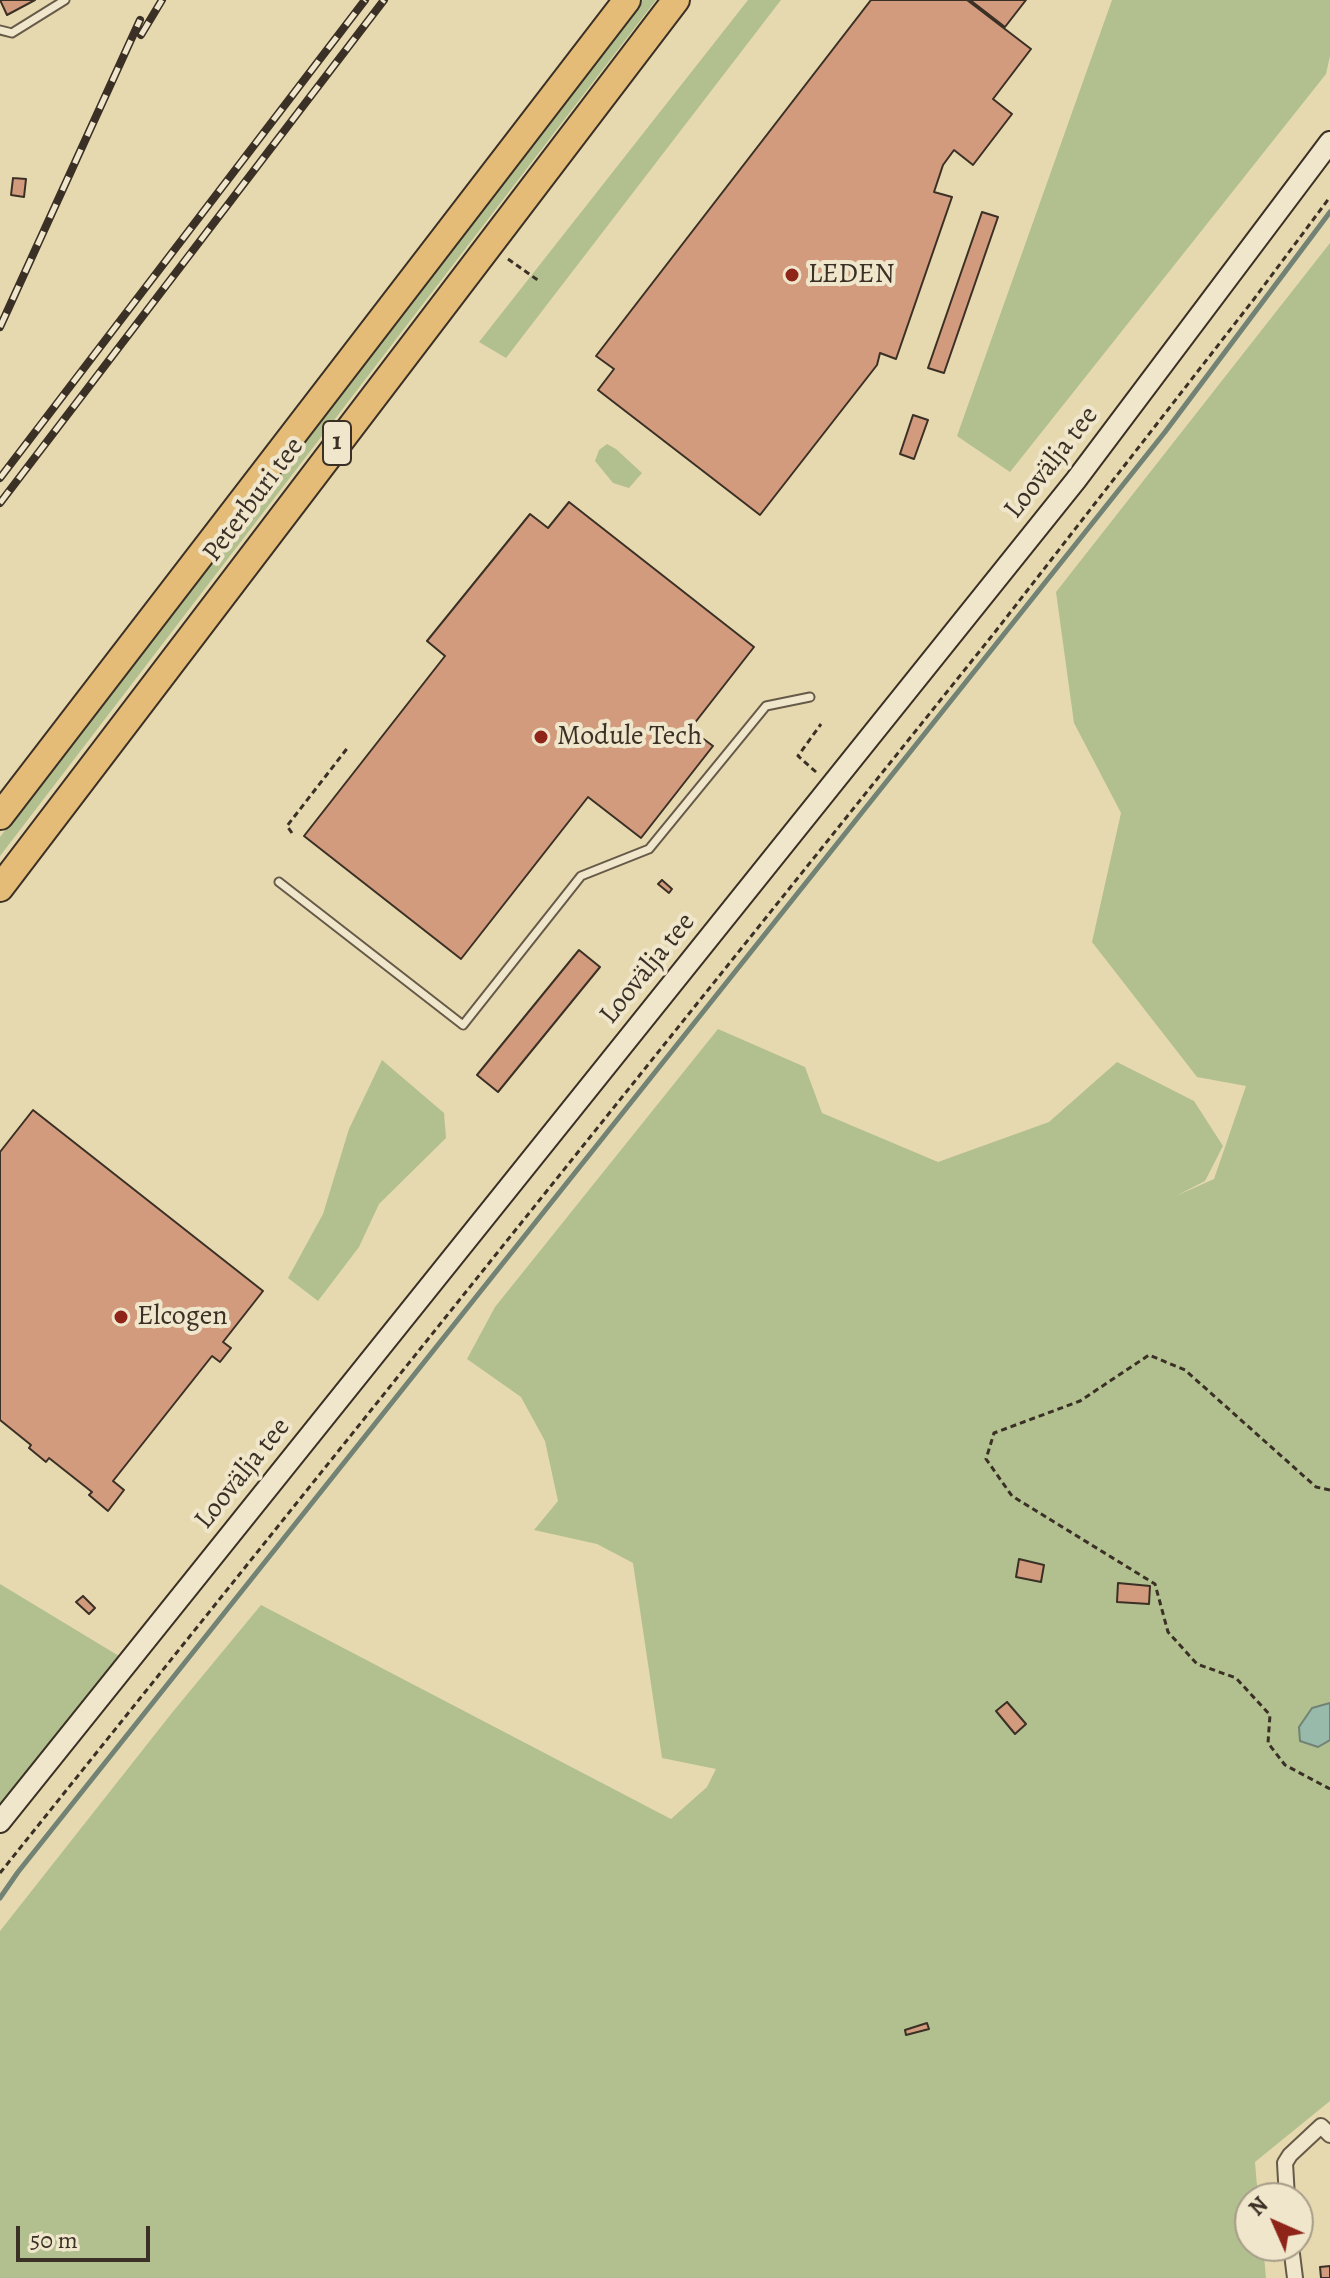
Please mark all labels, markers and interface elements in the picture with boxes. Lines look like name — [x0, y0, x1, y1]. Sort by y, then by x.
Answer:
place label: LEDEN — [808, 258, 895, 292]
marker: LEDEN — [783, 266, 801, 284]
street label: Loovälja tee — [998, 400, 1106, 526]
road number: 1 — [323, 421, 351, 465]
street label: Peterburi tee — [196, 431, 312, 569]
place label: Module Tech — [557, 720, 702, 754]
marker: Module Tech — [532, 728, 550, 746]
street label: Loovälja tee — [593, 907, 703, 1031]
place label: Elcogen — [137, 1300, 228, 1334]
marker: Elcogen — [112, 1308, 130, 1326]
street label: Loovälja tee — [188, 1412, 298, 1536]
north arrow — [1234, 2182, 1314, 2262]
text: N — [1242, 2190, 1275, 2223]
scale bar — [20, 2210, 154, 2260]
text: 50 m — [30, 2224, 78, 2256]

